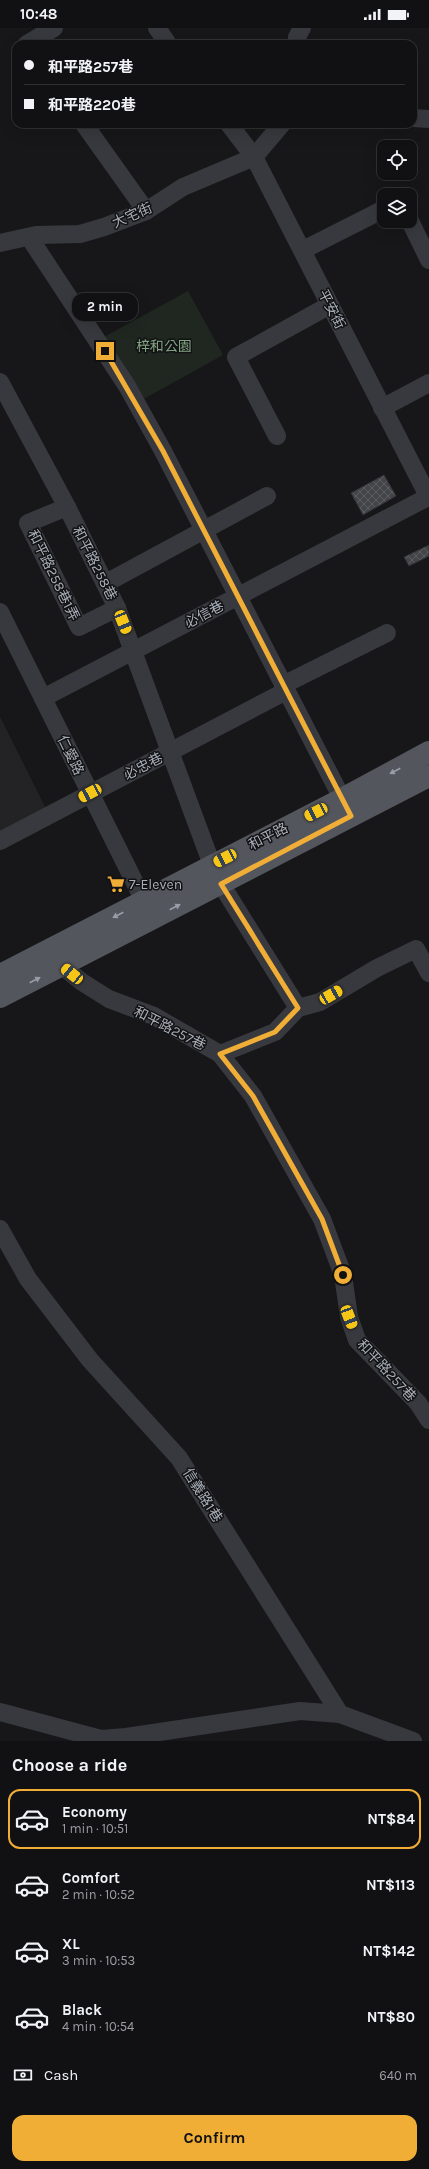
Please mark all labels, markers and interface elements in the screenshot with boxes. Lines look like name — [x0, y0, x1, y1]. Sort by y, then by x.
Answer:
text: 10:48 — [20, 5, 58, 23]
text: 和平路257巷 — [48, 58, 133, 76]
text: 和平路220巷 — [48, 96, 136, 114]
map controls — [377, 140, 417, 228]
button: locate — [377, 140, 417, 180]
button: layers — [377, 188, 417, 228]
street label: 大宅街 — [110, 199, 155, 232]
street label: 平安街 — [314, 287, 349, 332]
callout: 2 min — [72, 293, 138, 321]
text: 2 min — [87, 299, 123, 314]
park label: 梓和公園 — [136, 338, 192, 355]
route end — [96, 342, 114, 360]
street label: 和平路258巷 — [69, 523, 120, 603]
street label: 和平路258巷1弄 — [24, 527, 83, 624]
street label: 必信巷 — [182, 597, 227, 632]
car — [113, 609, 133, 635]
street label: 仁愛路 — [54, 733, 87, 778]
street label: 必忠巷 — [121, 749, 166, 784]
one-way arrow — [389, 767, 401, 774]
car — [77, 782, 103, 804]
car — [303, 801, 329, 823]
street label: 和平路 — [246, 819, 291, 854]
car — [212, 847, 238, 869]
supermarket icon: 7-Eleven — [106, 874, 126, 894]
place label: 7-Eleven — [129, 876, 182, 893]
one-way arrow — [169, 904, 181, 911]
one-way arrow — [112, 911, 124, 918]
car — [59, 962, 85, 986]
one-way arrow — [29, 977, 41, 983]
car — [318, 984, 344, 1006]
street label: 和平路257巷 — [131, 1003, 209, 1054]
route start — [334, 1266, 352, 1284]
car — [339, 1304, 359, 1330]
street label: 和平路257巷 — [354, 1336, 420, 1405]
street label: 信義路1巷 — [179, 1465, 226, 1525]
text: Choose a ride — [12, 1754, 127, 1776]
icon: car — [14, 1801, 50, 1837]
text: Economy — [62, 1803, 127, 1821]
text: NT$84 — [367, 1810, 415, 1828]
text: 1 min · 10:51 — [62, 1821, 128, 1836]
icon: car — [14, 1867, 50, 1903]
text: Comfort — [62, 1869, 120, 1887]
text: NT$113 — [366, 1876, 415, 1894]
text: 2 min · 10:52 — [62, 1887, 135, 1902]
icon: car — [14, 1933, 50, 1969]
text: XL — [62, 1935, 80, 1953]
text: NT$142 — [363, 1942, 415, 1960]
text: 3 min · 10:53 — [62, 1953, 135, 1968]
icon: car — [14, 1999, 50, 2035]
text: Black — [62, 2001, 102, 2019]
text: NT$80 — [367, 2008, 415, 2026]
text: 4 min · 10:54 — [62, 2019, 134, 2034]
icon: cash — [12, 2064, 34, 2086]
text: Cash — [44, 2066, 78, 2084]
text: 640 m — [379, 2068, 417, 2083]
button: Confirm — [12, 2115, 417, 2161]

